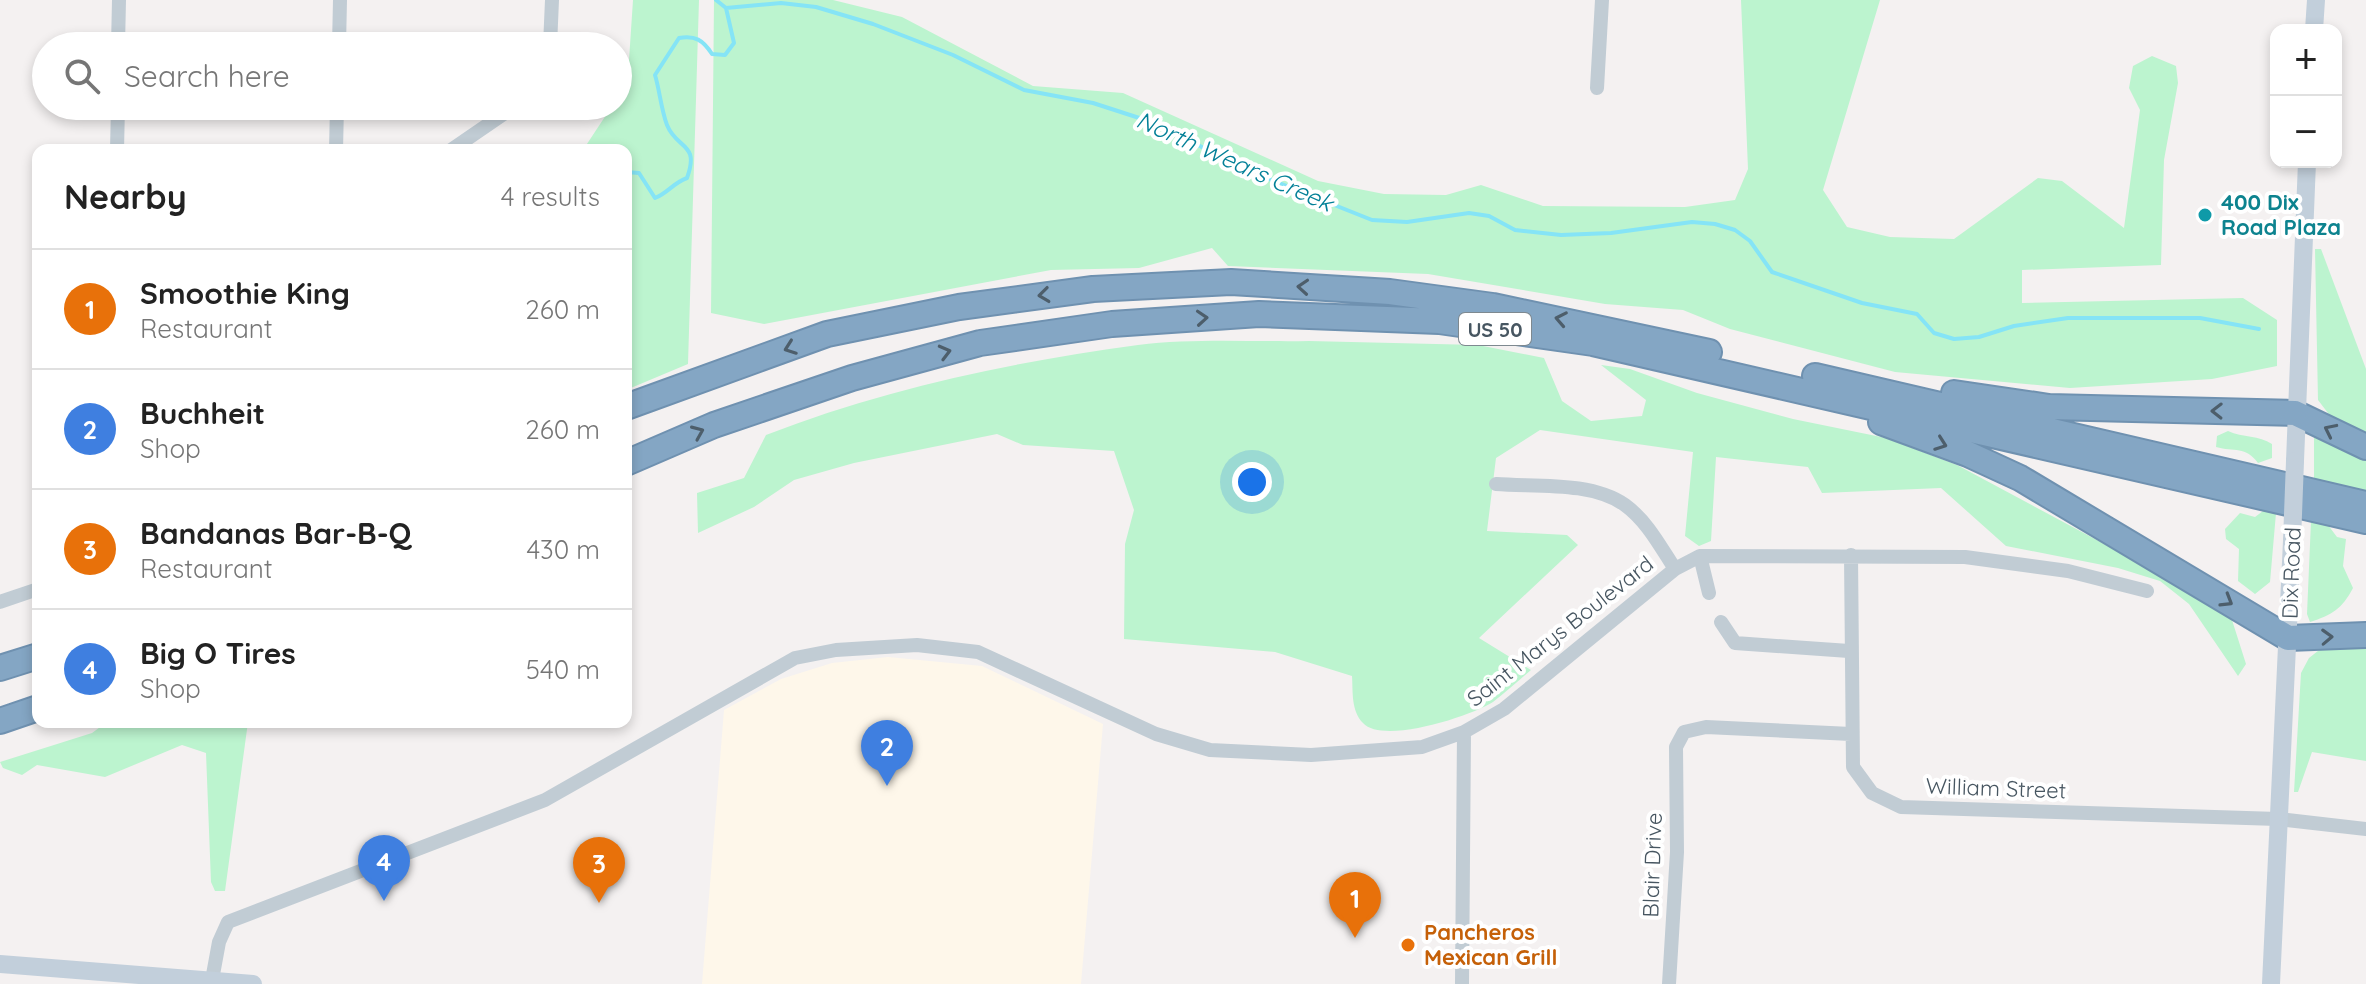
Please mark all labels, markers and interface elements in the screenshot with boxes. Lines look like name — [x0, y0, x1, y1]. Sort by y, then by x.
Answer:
map controls — [2270, 24, 2342, 168]
button: + — [2270, 24, 2342, 96]
search box — [32, 32, 632, 120]
icon: search — [60, 54, 104, 98]
text: Search here — [124, 57, 290, 95]
button: − — [2270, 96, 2342, 168]
water label: North Wears Creek — [1132, 104, 1340, 219]
text: Nearby — [64, 175, 187, 218]
text: 4 results — [501, 180, 600, 213]
place label: 400 Dix Road Plaza — [2221, 188, 2341, 241]
marker: 400 Dix Road Plaza — [2196, 206, 2214, 224]
text: Smoothie King — [140, 274, 350, 312]
one-way arrow — [1296, 279, 1309, 296]
one-way arrow — [1037, 287, 1050, 304]
text: 1 — [85, 293, 95, 326]
text: 260 m — [525, 293, 600, 326]
one-way arrow — [1196, 310, 1209, 327]
one-way arrow — [1555, 311, 1568, 328]
text: Restaurant — [140, 312, 273, 345]
road number: US 50 — [1459, 313, 1531, 345]
one-way arrow — [784, 338, 798, 355]
one-way arrow — [937, 345, 951, 361]
text: Buchheit — [140, 394, 265, 432]
one-way arrow — [2210, 402, 2223, 419]
text: 2 — [83, 413, 97, 446]
text: 260 m — [525, 413, 600, 446]
one-way arrow — [2324, 424, 2339, 440]
one-way arrow — [690, 426, 704, 442]
text: Shop — [140, 432, 201, 465]
one-way arrow — [1933, 434, 1947, 451]
your location — [1232, 462, 1272, 502]
text: Bandanas Bar-B-Q — [140, 514, 411, 552]
street label: Dix Road — [2275, 527, 2307, 619]
text: 3 — [83, 533, 97, 566]
text: 430 m — [526, 533, 600, 566]
street label: Saint Marys Boulevard — [1461, 550, 1659, 712]
text: Restaurant — [140, 552, 273, 585]
one-way arrow — [2218, 592, 2233, 607]
one-way arrow — [2321, 629, 2334, 646]
text: Big O Tires — [140, 634, 296, 672]
text: 4 — [82, 653, 98, 686]
text: 540 m — [526, 653, 600, 686]
text: Shop — [140, 672, 201, 705]
pin: 2 — [861, 720, 913, 786]
street label: William Street — [1925, 772, 2067, 804]
street label: Blair Drive — [1636, 812, 1668, 918]
pin: 4 — [358, 835, 410, 901]
pin: 3 — [573, 837, 625, 903]
pin: 1 — [1329, 872, 1381, 938]
place label: Pancheros Mexican Grill — [1424, 918, 1557, 971]
marker: Pancheros Mexican Grill — [1399, 936, 1417, 954]

